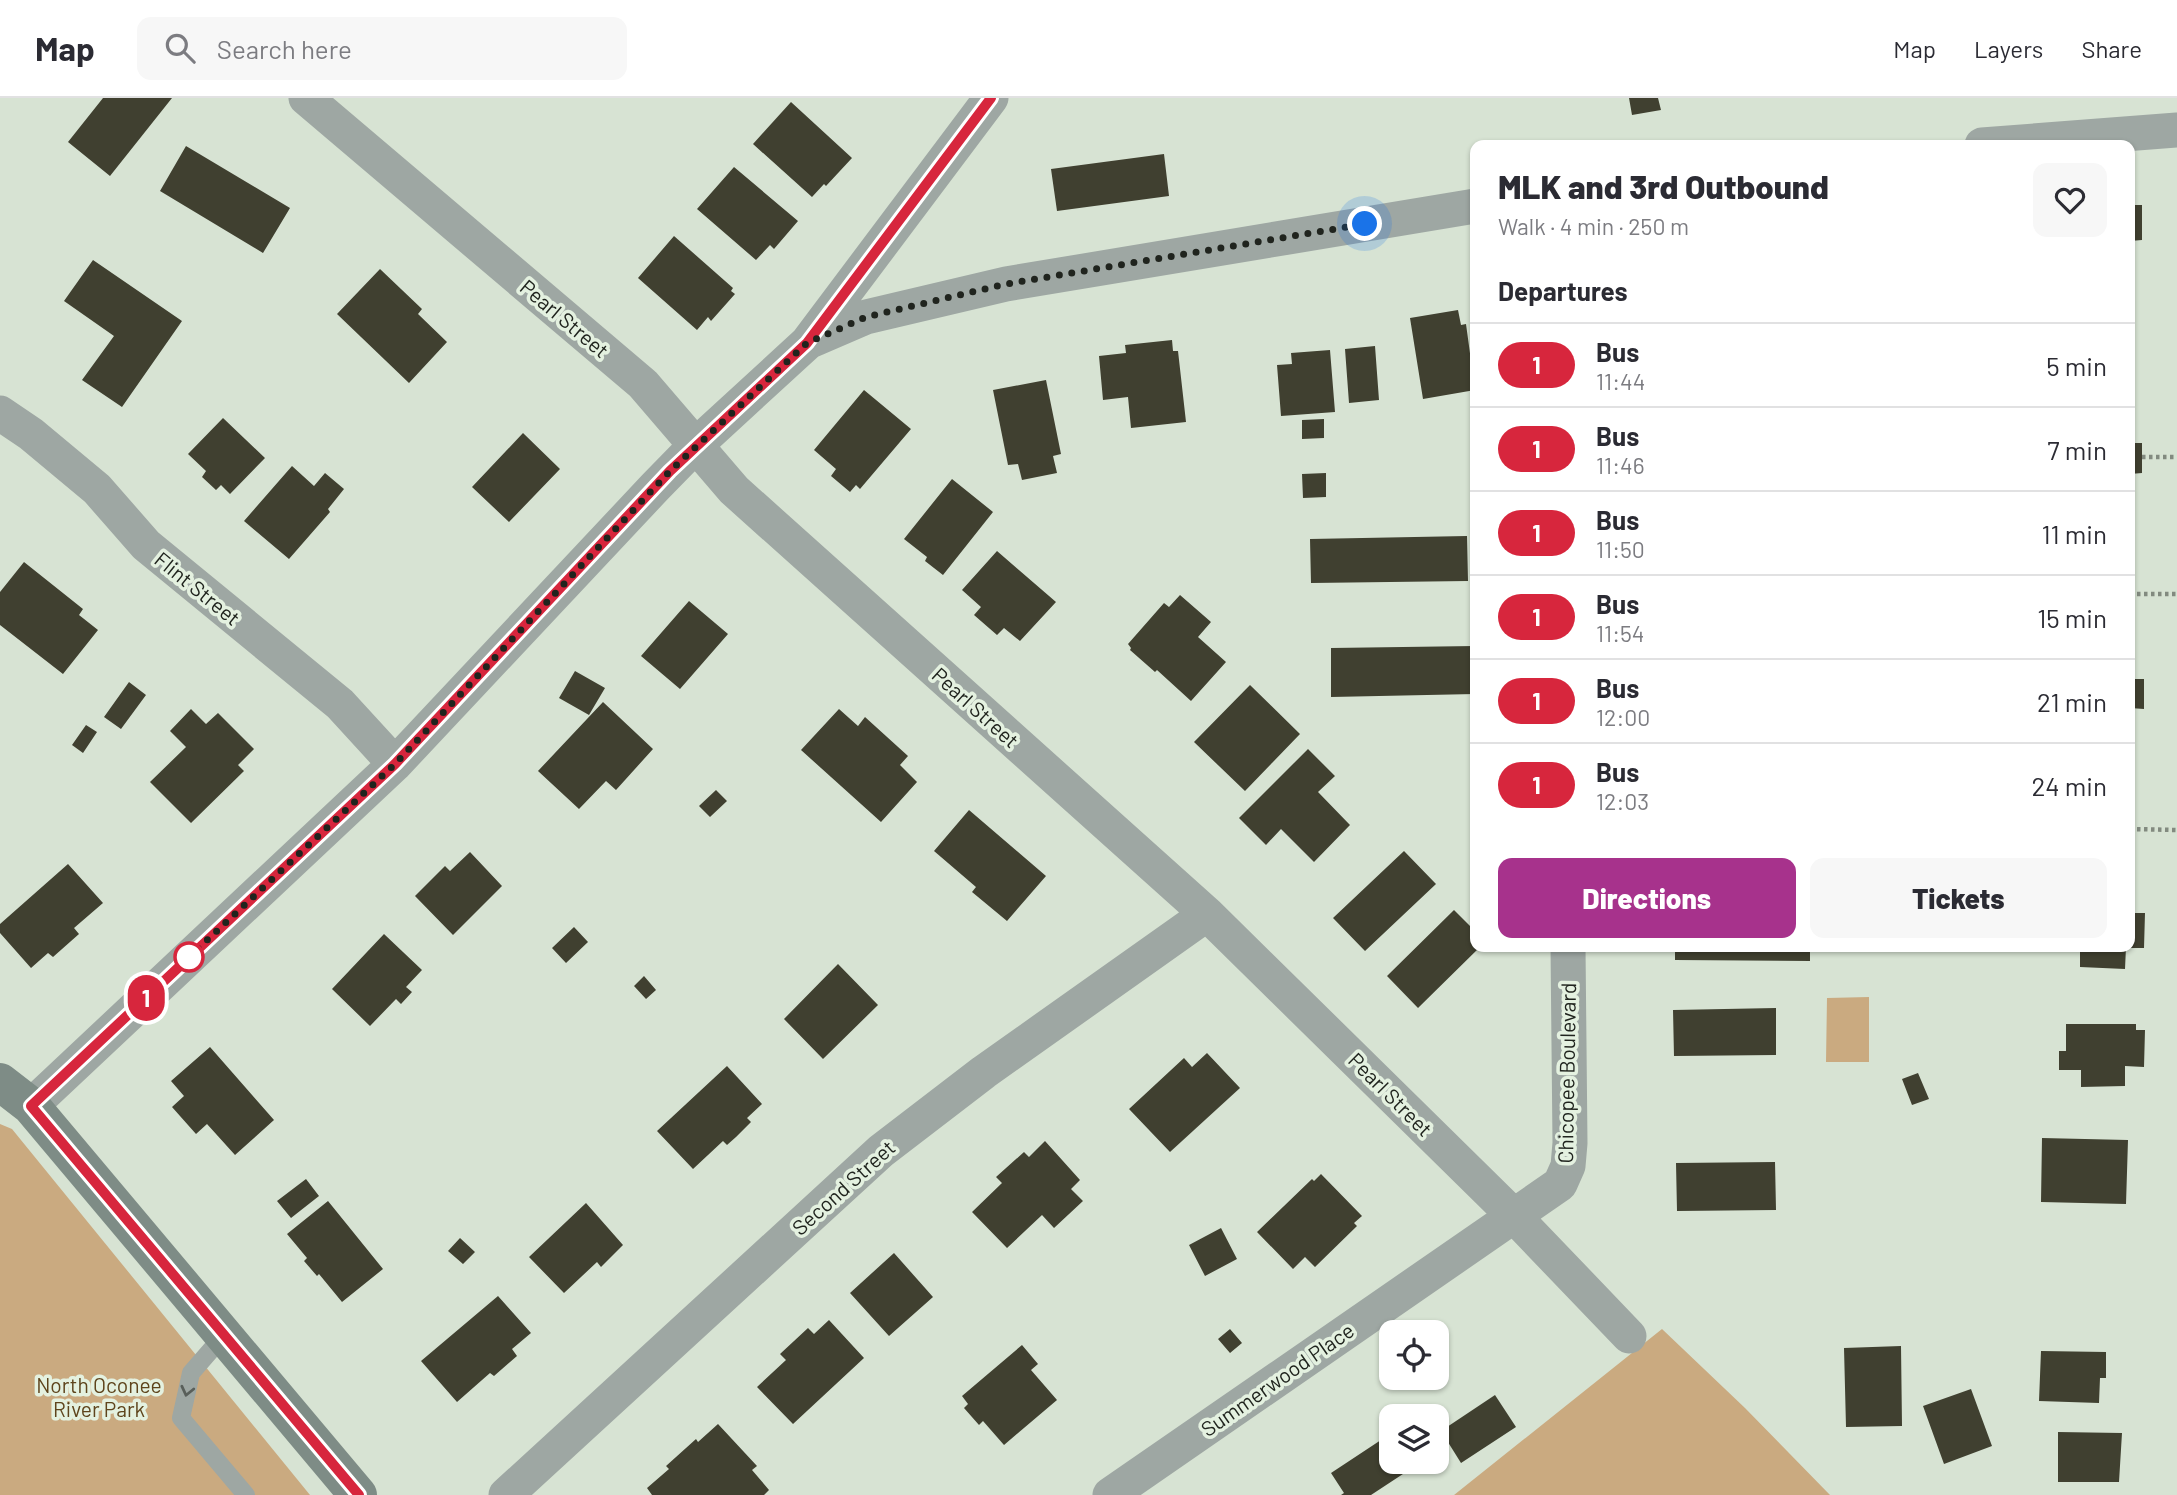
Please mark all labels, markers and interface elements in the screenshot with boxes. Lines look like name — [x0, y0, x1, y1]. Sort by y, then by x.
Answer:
search box — [137, 17, 627, 80]
text: Map — [35, 28, 95, 68]
icon: search — [161, 29, 199, 67]
text: Search here — [217, 33, 352, 64]
text: Map — [1893, 34, 1936, 63]
text: Layers — [1974, 34, 2043, 63]
text: Share — [2081, 34, 2142, 63]
button: heart — [2033, 163, 2107, 237]
text: MLK and 3rd Outbound — [1498, 166, 1829, 206]
your location — [1347, 206, 1382, 241]
text: Walk · 4 min · 250 m — [1498, 212, 1689, 240]
street label: Pearl Street — [516, 274, 614, 362]
text: Departures — [1498, 275, 1628, 306]
text: Bus — [1596, 336, 1639, 367]
text: 1 — [1532, 350, 1541, 379]
text: 5 min — [2046, 350, 2107, 381]
text: 11:44 — [1596, 367, 1645, 395]
text: Bus — [1596, 420, 1639, 451]
text: 1 — [1532, 434, 1541, 463]
text: 7 min — [2047, 434, 2107, 465]
text: 11:46 — [1596, 451, 1644, 479]
text: Bus — [1596, 504, 1639, 535]
text: 1 — [1532, 518, 1541, 547]
text: 11 min — [2041, 518, 2107, 549]
text: 11:50 — [1596, 535, 1645, 563]
street label: Flint Street — [150, 546, 246, 630]
text: Bus — [1596, 588, 1639, 619]
text: 1 — [1532, 602, 1541, 631]
text: 15 min — [2037, 602, 2107, 633]
text: 11:54 — [1596, 619, 1644, 647]
street label: Pearl Street — [928, 662, 1024, 752]
text: Bus — [1596, 672, 1639, 703]
text: 1 — [1532, 686, 1541, 715]
text: 21 min — [2037, 686, 2107, 717]
text: 12:00 — [1596, 703, 1650, 731]
text: Bus — [1596, 756, 1639, 787]
text: 1 — [1532, 770, 1541, 799]
text: 24 min — [2031, 770, 2107, 801]
text: 12:03 — [1596, 787, 1649, 815]
button: Directions — [1498, 858, 1796, 938]
button: Tickets — [1810, 858, 2107, 938]
unlabelled marker — [174, 942, 204, 972]
line badge: 1 — [123, 975, 169, 1021]
street label: Chicopee Boulevard — [1552, 982, 1580, 1164]
text: 1 — [142, 983, 150, 1012]
street label: Pearl Street — [1344, 1047, 1438, 1141]
street label: Second Street — [786, 1134, 900, 1240]
street label: Summerwood Place — [1196, 1317, 1358, 1441]
map controls — [1379, 1320, 1449, 1474]
button: locate — [1379, 1320, 1449, 1390]
park label: North Oconee River Park — [36, 1372, 162, 1421]
one-way arrow — [181, 1385, 196, 1397]
button: layers — [1379, 1404, 1449, 1474]

